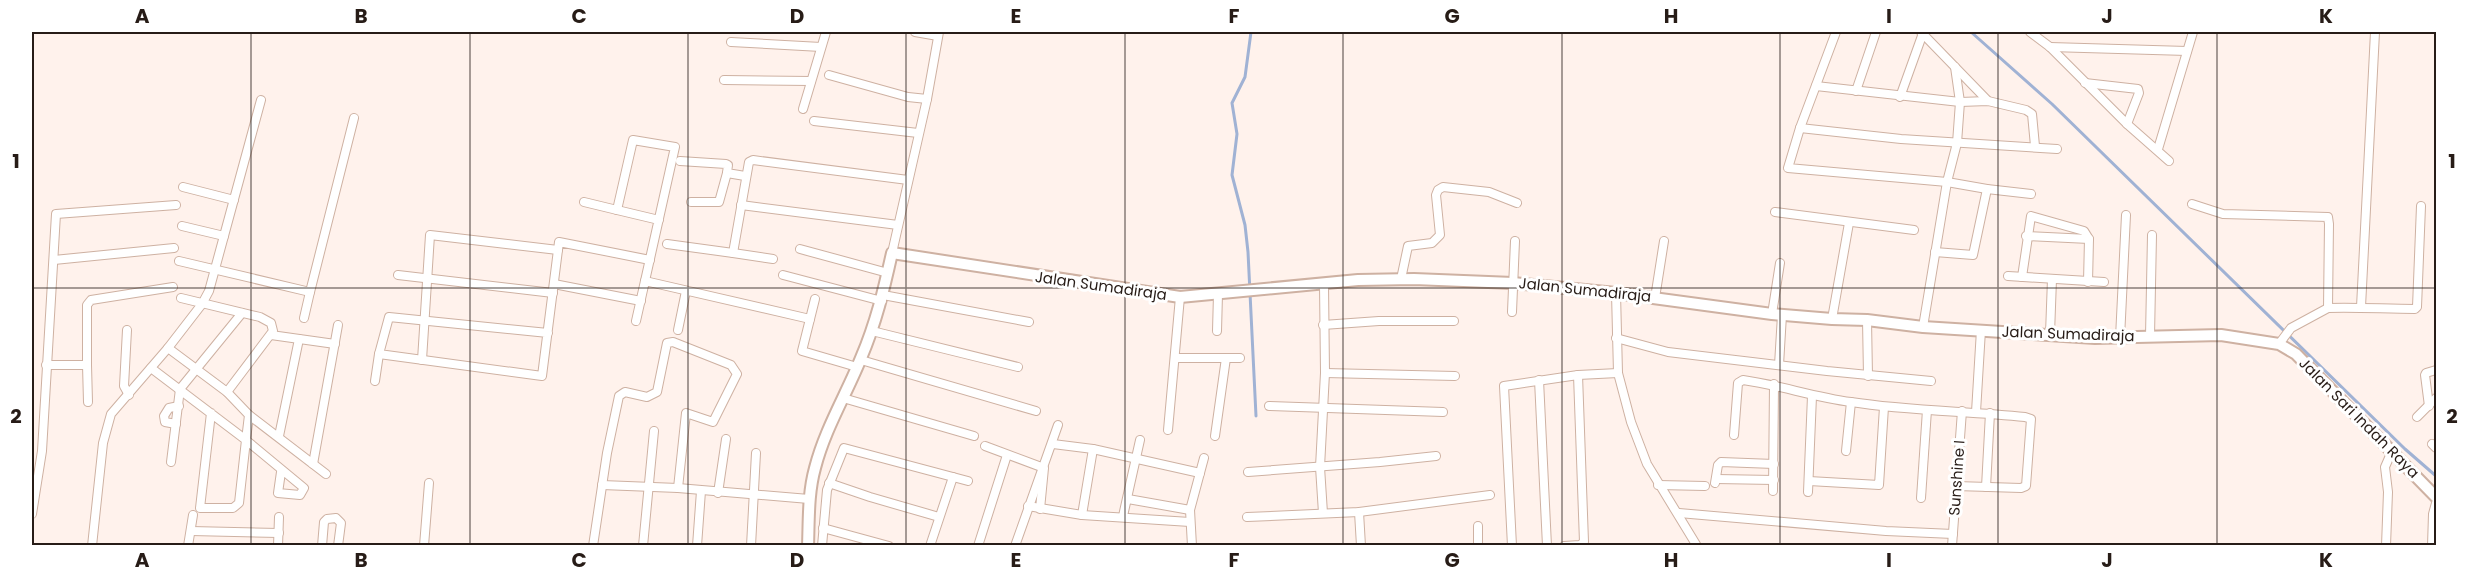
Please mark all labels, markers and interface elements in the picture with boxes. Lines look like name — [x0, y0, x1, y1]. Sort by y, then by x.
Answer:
text: A — [135, 2, 150, 30]
text: B — [354, 2, 368, 30]
text: C — [571, 2, 587, 30]
text: D — [790, 2, 804, 30]
text: E — [1011, 2, 1021, 30]
text: F — [1229, 2, 1240, 30]
text: G — [1444, 2, 1460, 30]
text: H — [1664, 2, 1678, 30]
text: I — [1886, 2, 1892, 30]
text: J — [2101, 2, 2113, 30]
text: K — [2319, 2, 2333, 30]
text: 1 — [12, 147, 20, 175]
text: 1 — [2448, 147, 2456, 175]
street label: Jalan Sumadiraja — [1034, 266, 1168, 305]
street label: Jalan Sumadiraja — [1518, 272, 1652, 307]
street label: Jalan Sumadiraja — [2001, 321, 2135, 346]
street label: Jalan Sari Indah Raya — [2294, 353, 2424, 483]
text: 2 — [10, 402, 22, 430]
text: 2 — [2446, 402, 2458, 430]
street label: Sunshine I — [1943, 439, 1970, 516]
text: A — [135, 546, 150, 574]
text: B — [354, 546, 368, 574]
text: C — [571, 546, 587, 574]
text: D — [790, 546, 804, 574]
text: E — [1011, 546, 1021, 574]
text: F — [1229, 546, 1240, 574]
text: G — [1444, 546, 1460, 574]
text: H — [1664, 546, 1678, 574]
text: I — [1886, 546, 1892, 574]
text: J — [2101, 546, 2113, 574]
text: K — [2319, 546, 2333, 574]

